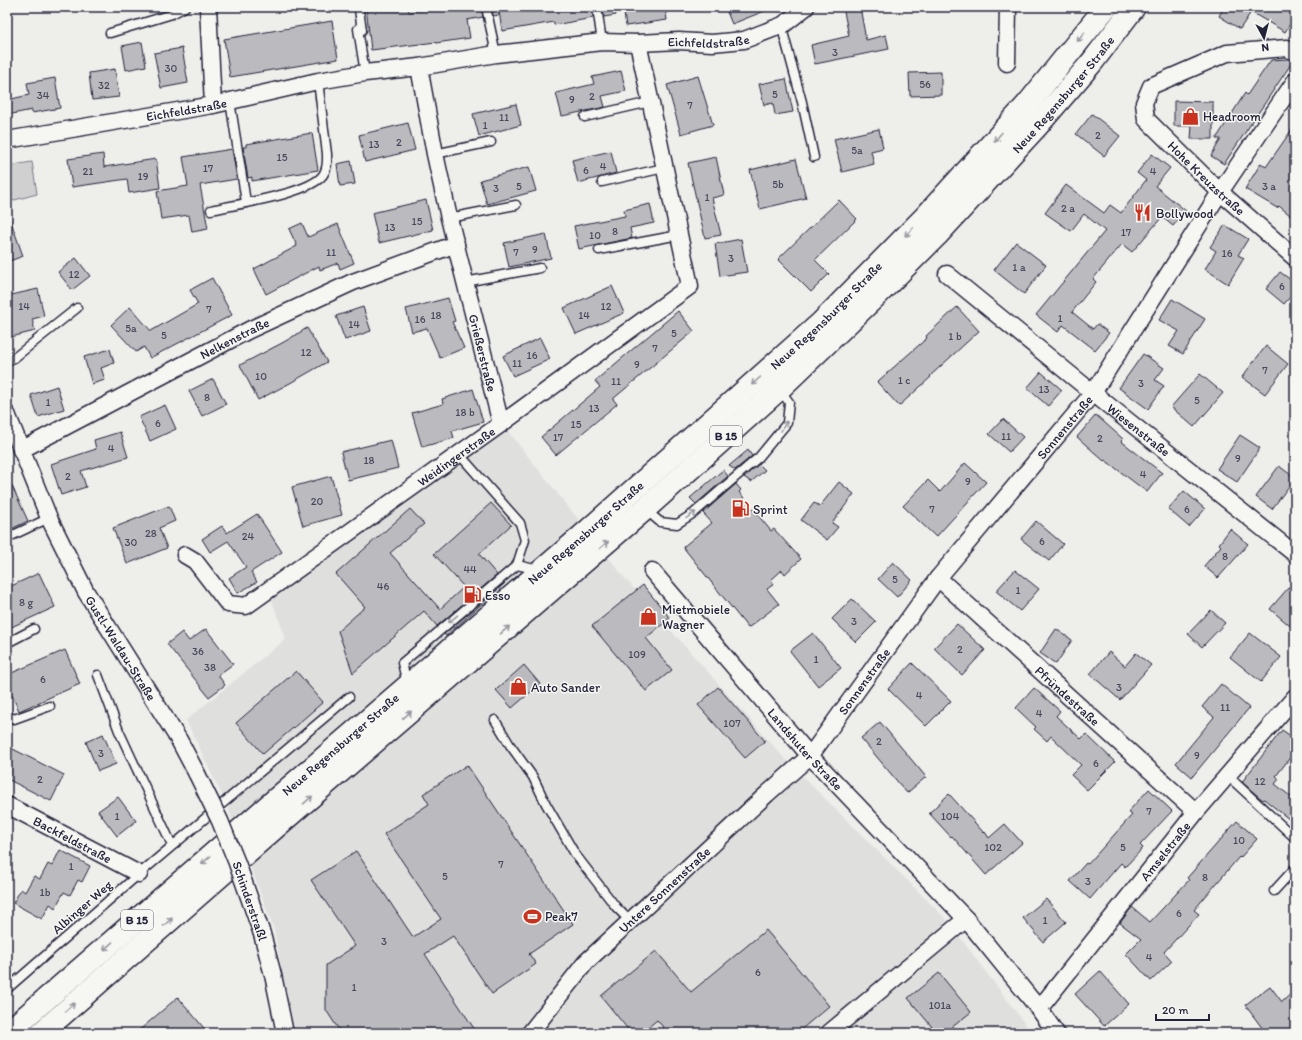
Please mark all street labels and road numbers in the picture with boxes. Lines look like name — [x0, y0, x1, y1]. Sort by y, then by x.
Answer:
street label: Eichfeldstraße — [667, 31, 751, 51]
street label: Neue Regensburger Straße — [1009, 33, 1117, 156]
street label: Eichfeldstraße — [145, 95, 228, 124]
street label: Hohe Kreuzstraße — [1165, 138, 1248, 218]
street label: Neue Regensburger Straße — [767, 258, 885, 372]
street label: Grießerstraße — [466, 312, 500, 393]
street label: Nelkenstraße — [197, 314, 271, 362]
street label: Sonnenstraße — [1034, 392, 1096, 462]
street label: Wiesenstraße — [1104, 400, 1173, 459]
street label: Weidingerstraße — [414, 423, 498, 489]
road number: B 15 — [710, 426, 742, 446]
street label: Neue Regensburger Straße — [524, 477, 646, 587]
street label: Gustl-Waldau-Straße — [83, 593, 160, 703]
street label: Sonnenstraße — [835, 645, 893, 717]
street label: Pfründestraße — [1032, 663, 1103, 729]
street label: Neue Regensburger Straße — [279, 690, 402, 798]
street label: Landshuter Straße — [765, 705, 846, 793]
street label: Backfeldstraße — [31, 813, 114, 866]
street label: Amselstraße — [1137, 818, 1193, 884]
street label: Untere Sonnenstraße — [615, 843, 713, 936]
street label: Schinderstraßl — [229, 859, 271, 943]
street label: Albinger Weg — [49, 877, 115, 937]
road number: B 15 — [121, 910, 153, 930]

